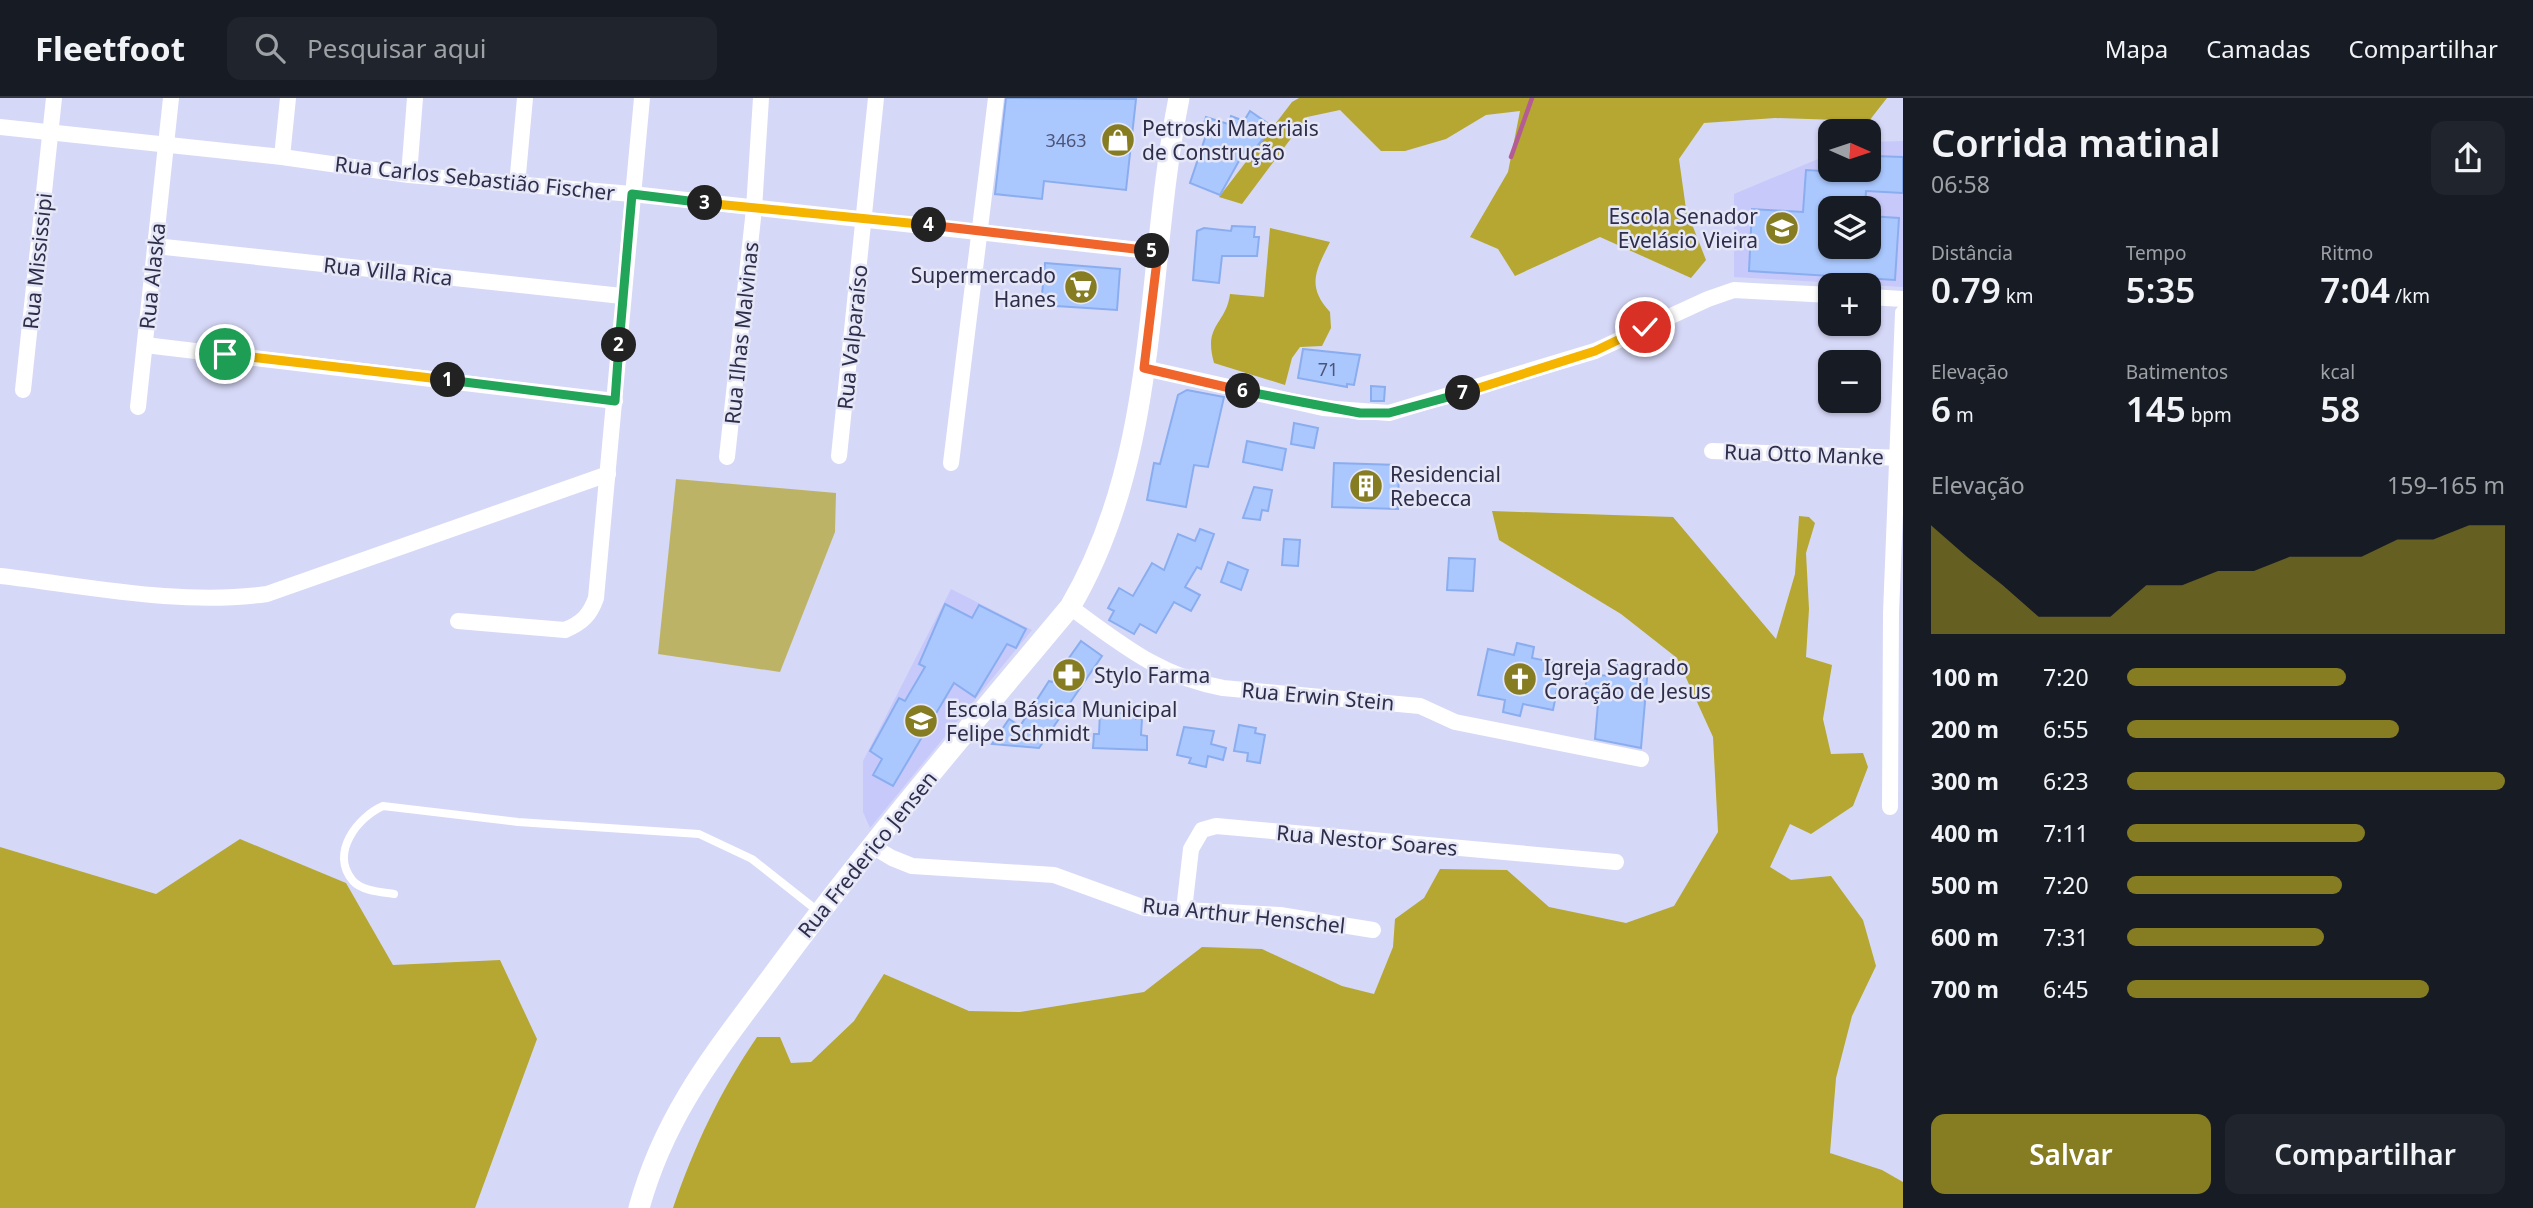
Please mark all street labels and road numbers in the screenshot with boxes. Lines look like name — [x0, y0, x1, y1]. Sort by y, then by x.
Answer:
street label: Rua Carlos Sebastião Fischer — [333, 149, 617, 207]
street label: Rua Mississipi — [16, 191, 58, 331]
street label: Rua Alaska — [132, 221, 172, 331]
street label: Rua Ilhas Malvinas — [717, 240, 765, 426]
street label: Rua Villa Rica — [322, 250, 454, 292]
street label: Rua Valparaíso — [830, 263, 874, 411]
street label: Rua Otto Manke — [1724, 437, 1884, 471]
street label: Rua Erwin Stein — [1240, 675, 1396, 717]
street label: Rua Frederico Jensen — [791, 765, 943, 943]
street label: Rua Nestor Soares — [1275, 818, 1459, 862]
street label: Rua Arthur Henschel — [1141, 890, 1347, 940]

